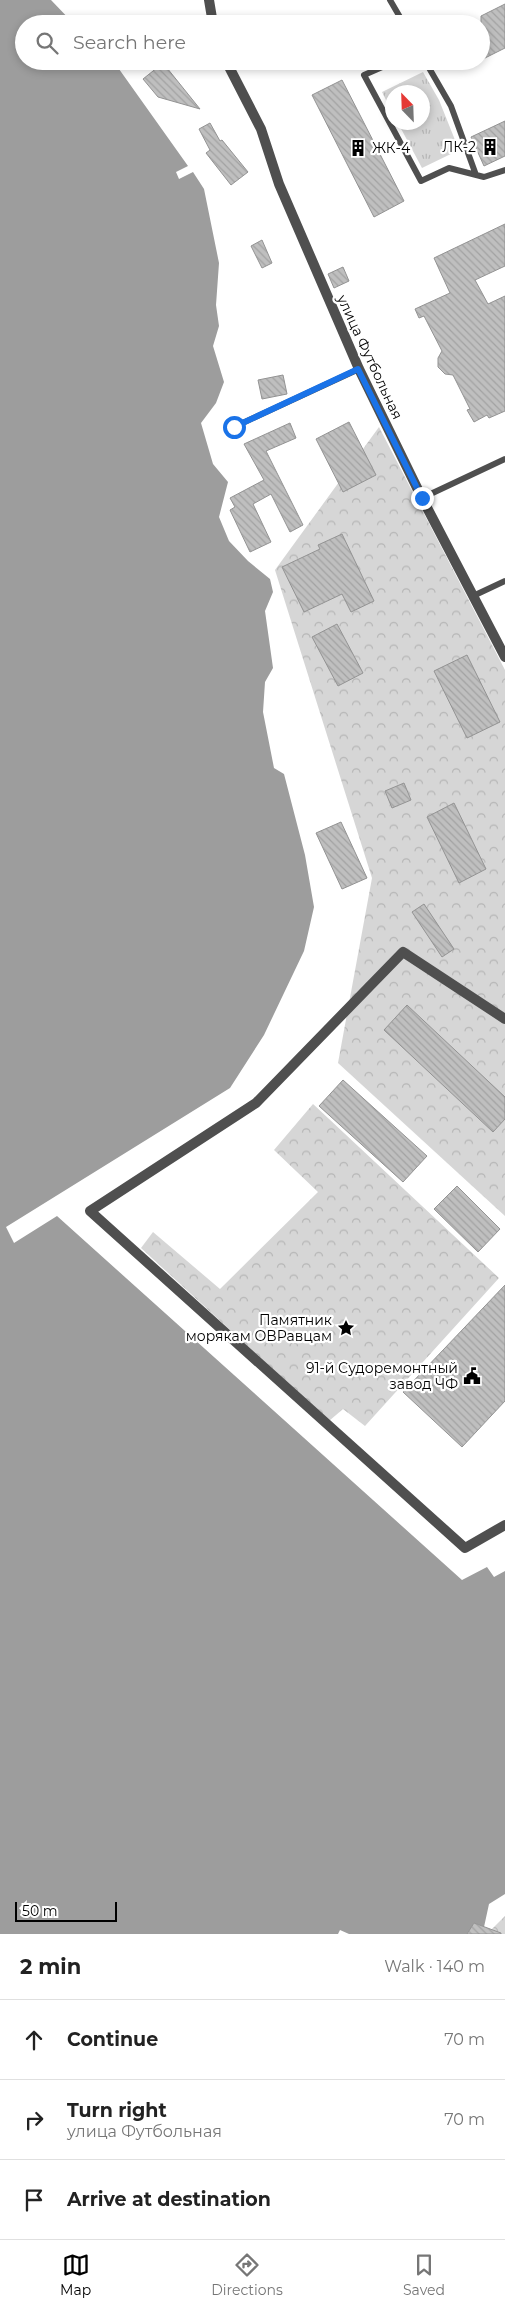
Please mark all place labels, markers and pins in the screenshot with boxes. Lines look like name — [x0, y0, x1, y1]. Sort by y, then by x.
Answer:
building icon: ЛК-2 — [480, 137, 500, 157]
building icon: ЖК-4 — [348, 138, 368, 158]
place label: ЛК-2 — [442, 138, 476, 156]
place label: ЖК-4 — [372, 139, 411, 157]
place label: Памятник морякам ОВРавцам — [186, 1311, 332, 1345]
place icon: Памятник морякам ОВРавцам — [336, 1318, 356, 1338]
place label: 91-й Судоремонтный завод ЧФ — [306, 1359, 458, 1393]
public building icon: 91-й Судоремонтный завод ЧФ — [462, 1366, 482, 1386]

